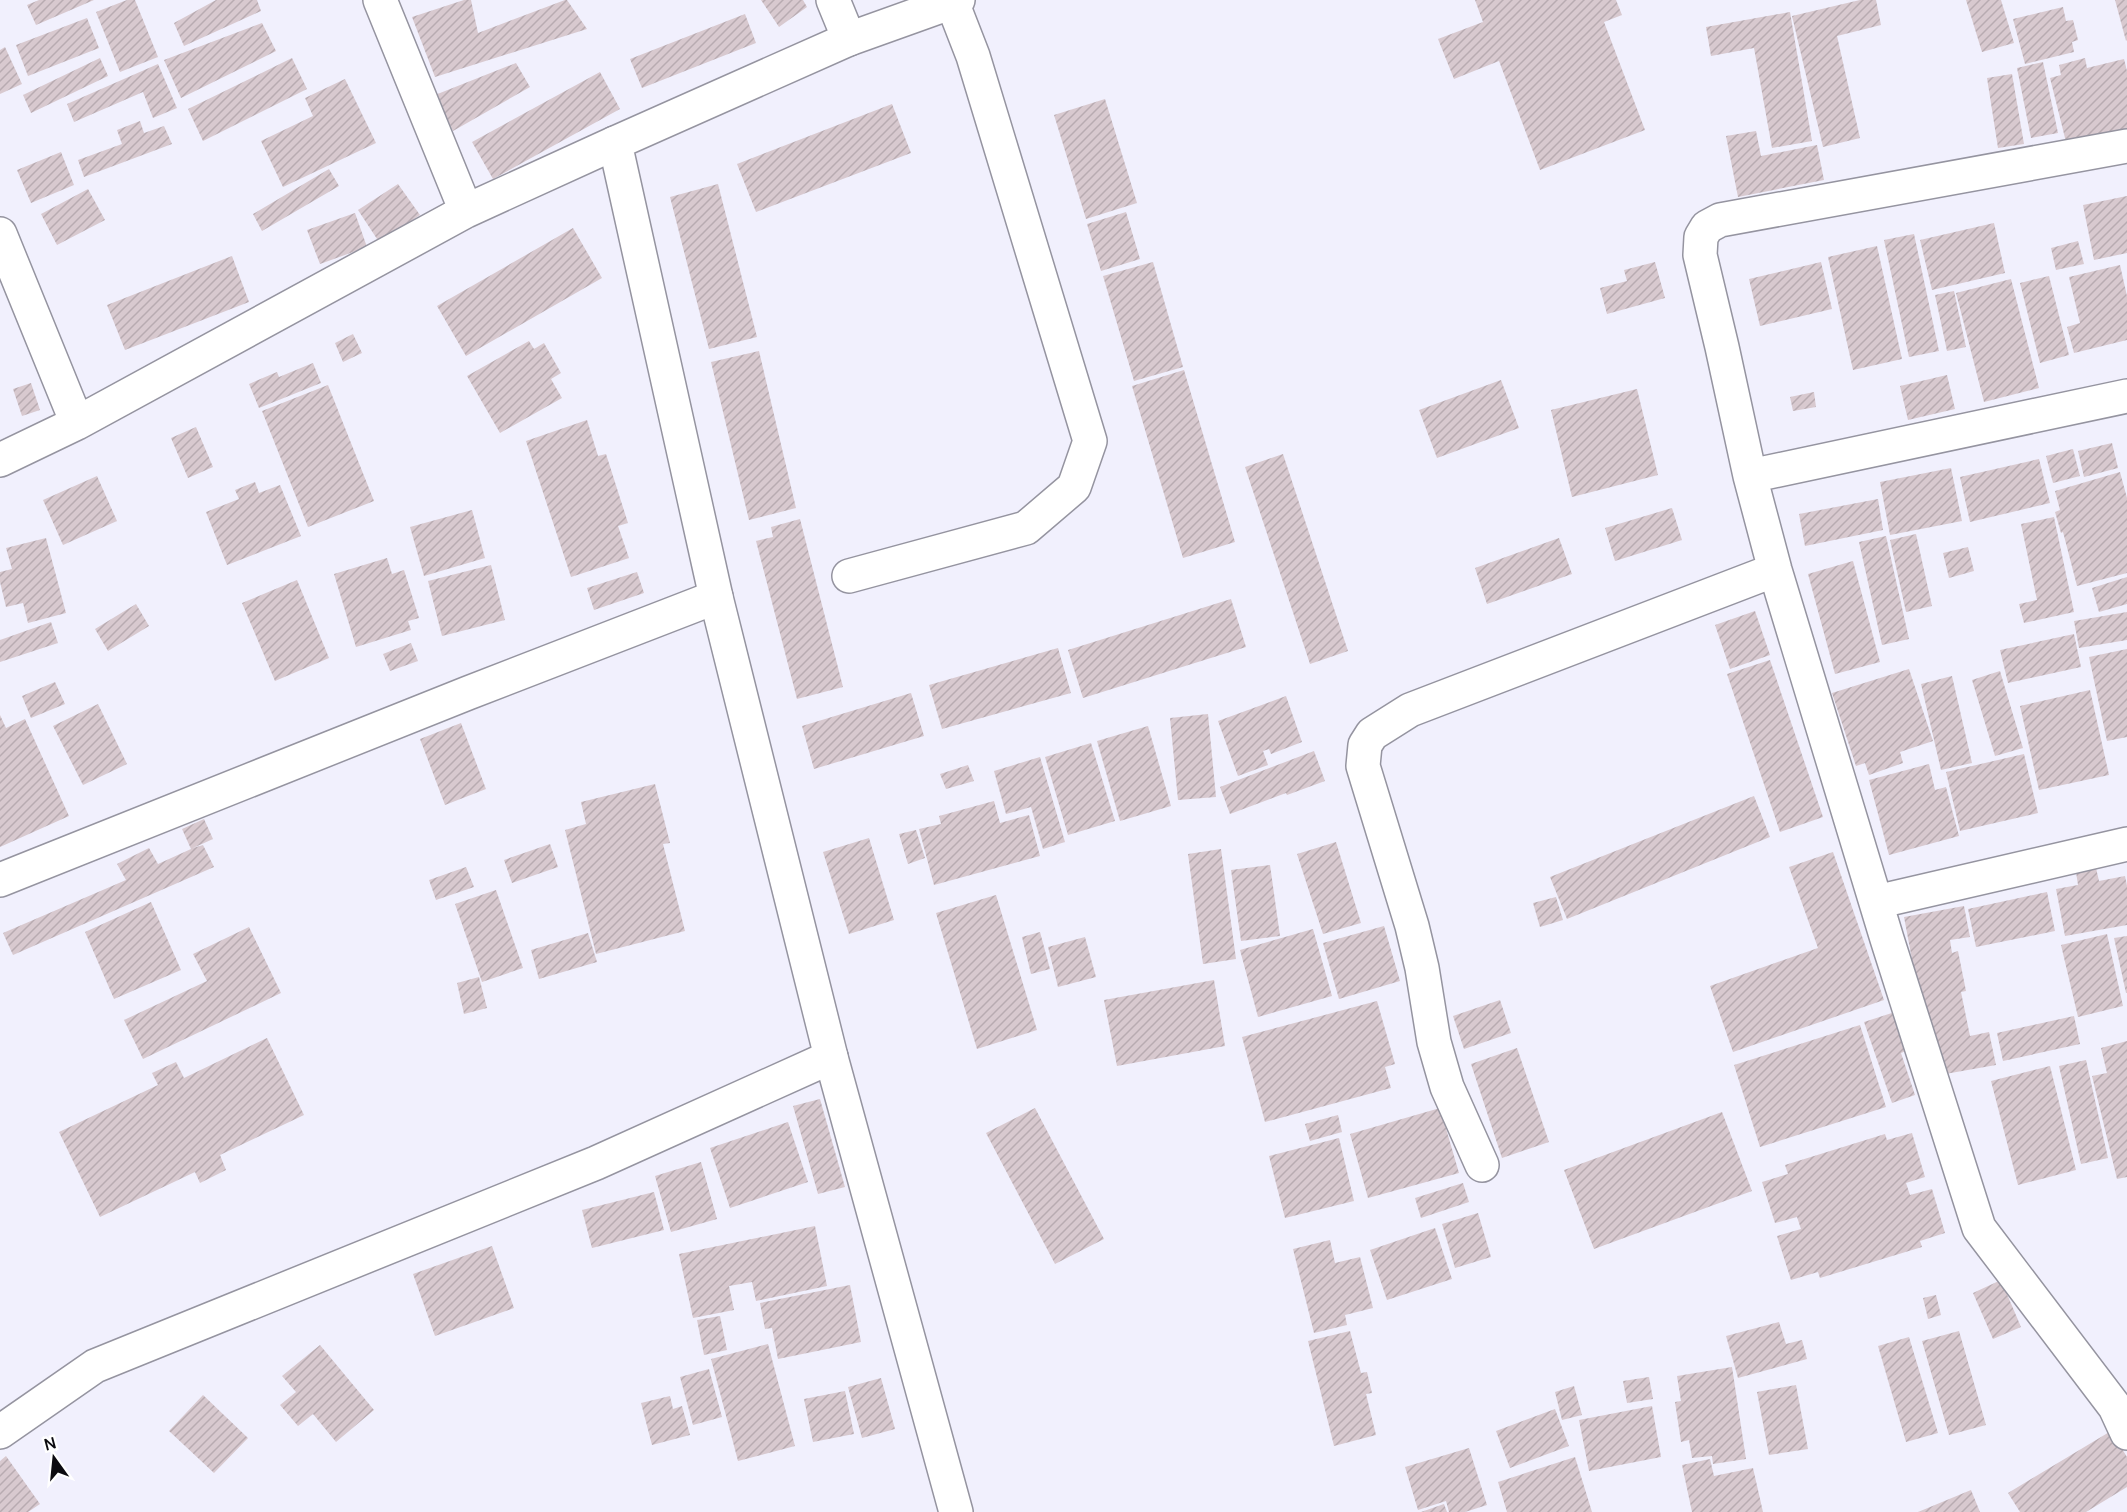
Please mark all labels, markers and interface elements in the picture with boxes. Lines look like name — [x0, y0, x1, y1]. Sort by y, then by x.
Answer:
north arrow — [24, 1428, 84, 1488]
text: N — [42, 1431, 59, 1456]

